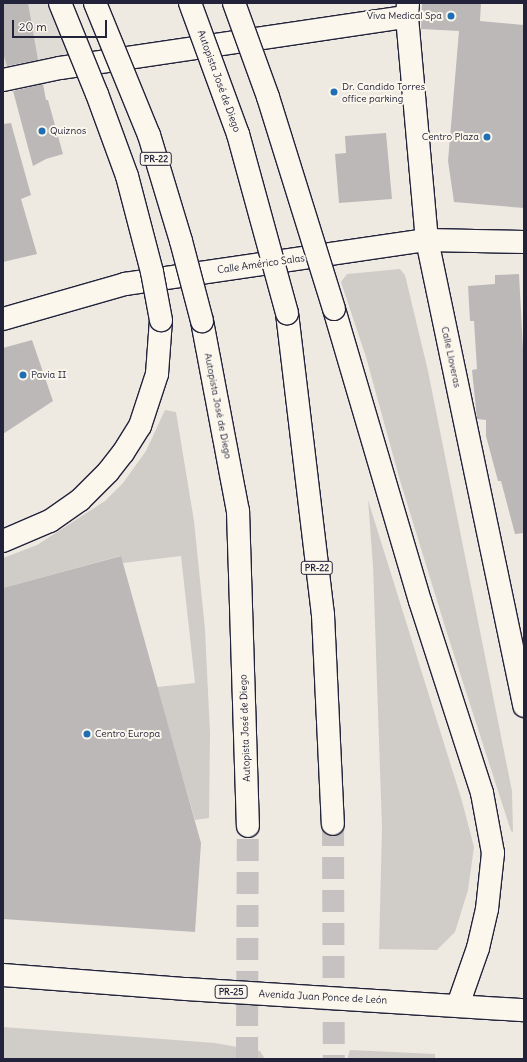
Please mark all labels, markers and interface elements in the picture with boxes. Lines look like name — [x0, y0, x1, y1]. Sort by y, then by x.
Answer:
place label: Viva Medical Spa — [367, 10, 442, 22]
marker: Viva Medical Spa — [445, 10, 457, 22]
scale bar — [14, 12, 109, 38]
text: 20 m — [19, 19, 47, 34]
street label: Autopista José de Diego — [195, 28, 243, 134]
place label: Dr. Candido Torres office parking — [342, 80, 425, 104]
marker: Dr. Candido Torres office parking — [329, 87, 339, 97]
place label: Quiznos — [50, 125, 86, 137]
marker: Quiznos — [37, 126, 47, 136]
place label: Centro Plaza — [422, 131, 479, 143]
marker: Centro Plaza — [482, 132, 492, 142]
road number: PR-22 — [139, 152, 173, 166]
street label: Calle Américo Salas — [217, 252, 305, 276]
street label: Calle Lloveras — [439, 325, 463, 389]
street label: Autopista José de Diego — [202, 352, 234, 460]
place label: Pavia II — [31, 369, 66, 381]
marker: Pavia II — [18, 370, 28, 380]
road number: PR-22 — [300, 561, 334, 575]
street label: Autopista José de Diego — [237, 674, 253, 782]
place label: Centro Europa — [95, 728, 160, 740]
marker: Centro Europa — [82, 729, 92, 739]
road number: PR-25 — [214, 985, 248, 999]
street label: Avenida Juan Ponce de León — [258, 988, 388, 1006]

